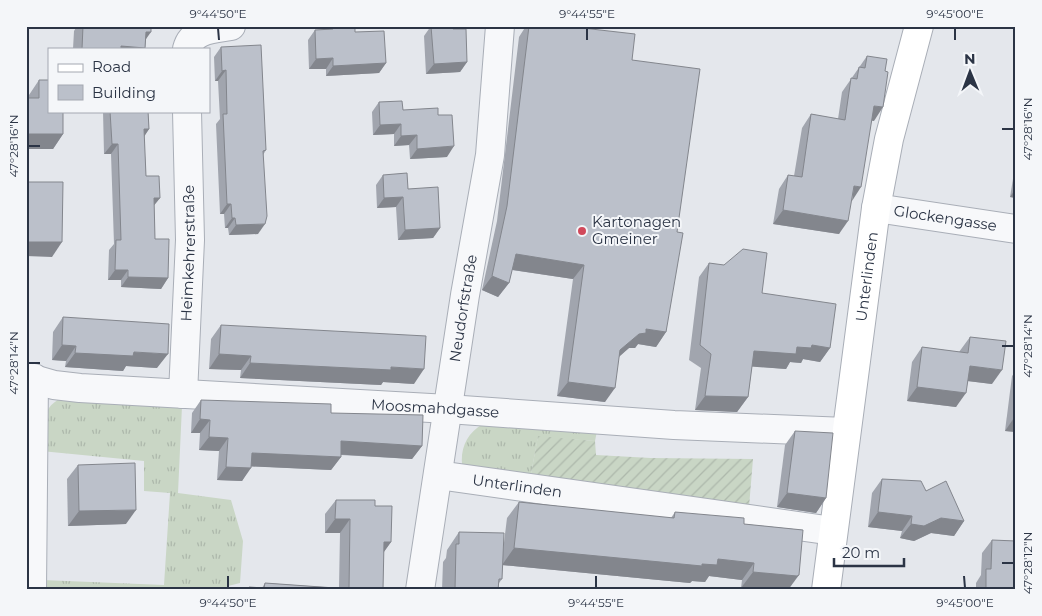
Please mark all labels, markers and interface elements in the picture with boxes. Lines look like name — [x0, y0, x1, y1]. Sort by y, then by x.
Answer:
text: 9°44'50"E — [189, 6, 247, 21]
text: 9°44'55"E — [559, 6, 615, 21]
text: 9°45'00"E — [926, 6, 984, 21]
legend — [48, 48, 210, 112]
north arrow — [944, 48, 994, 98]
text: N — [964, 50, 976, 68]
text: Road — [92, 57, 131, 76]
text: Building — [92, 83, 156, 102]
text: 47°28'16"N — [1020, 97, 1035, 161]
text: 47°28'16"N — [6, 114, 21, 178]
street label: Heimkehrerstraße — [176, 185, 199, 322]
street label: Glockengasse — [892, 201, 998, 235]
place label: Kartonagen Gmeiner — [592, 212, 681, 248]
marker: Kartonagen Gmeiner — [576, 225, 588, 237]
street label: Unterlinden — [851, 231, 882, 323]
street label: Neudorfstraße — [445, 253, 481, 363]
text: 47°28'14"N — [1020, 314, 1035, 378]
text: 47°28'14"N — [6, 331, 21, 395]
street label: Moosmahdgasse — [371, 395, 500, 422]
street label: Unterlinden — [471, 470, 563, 501]
text: 47°28'12"N — [1020, 532, 1035, 594]
scale bar — [834, 536, 904, 568]
text: 20 m — [842, 543, 880, 562]
text: 9°44'50"E — [199, 595, 257, 610]
text: 9°44'55"E — [568, 595, 624, 610]
text: 9°45'00"E — [936, 595, 994, 610]

